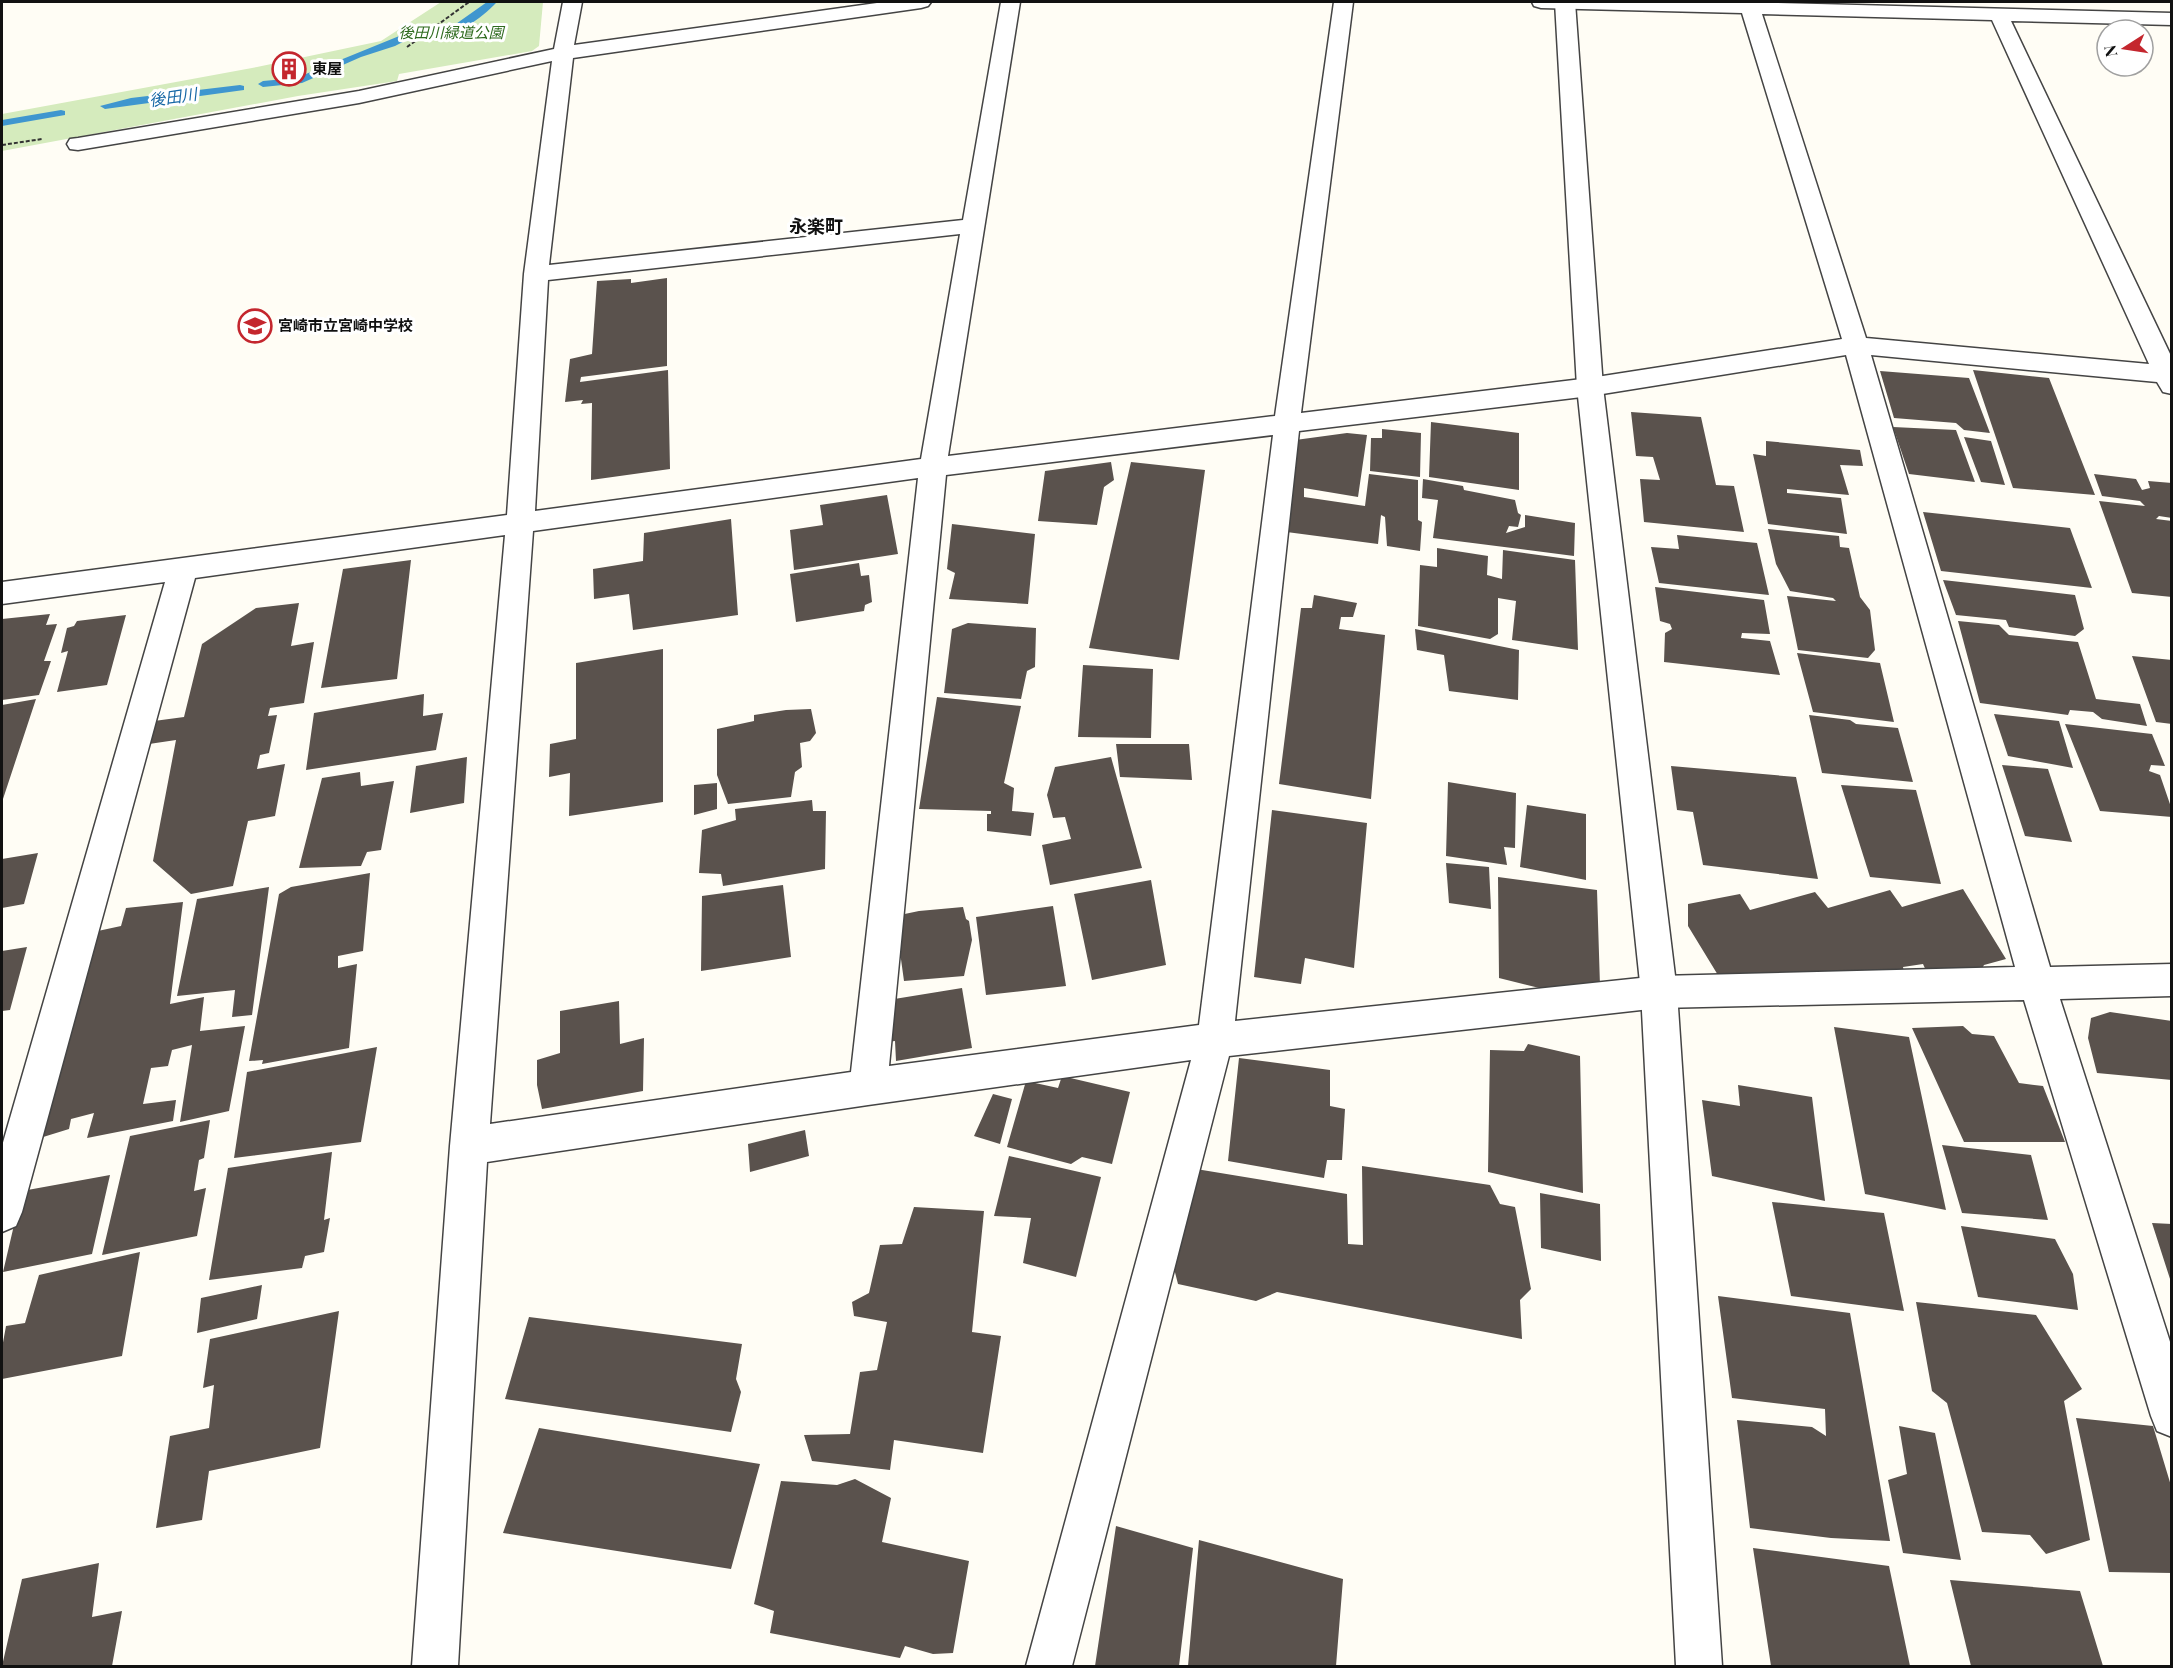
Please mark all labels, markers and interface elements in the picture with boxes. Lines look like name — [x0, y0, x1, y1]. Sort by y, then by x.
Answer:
north arrow — [2095, 18, 2155, 78]
park label: 後田川緑道公園 — [398, 22, 505, 42]
text: N — [2098, 43, 2121, 59]
building icon: 東屋 — [271, 51, 307, 87]
place label: 東屋 — [312, 58, 342, 78]
water label: 後田川 — [148, 82, 200, 110]
district label: 永楽町 — [789, 214, 843, 238]
school or university icon: 宮崎市立宮崎中学校 — [237, 308, 273, 344]
place label: 宮崎市立宮崎中学校 — [278, 315, 413, 335]

